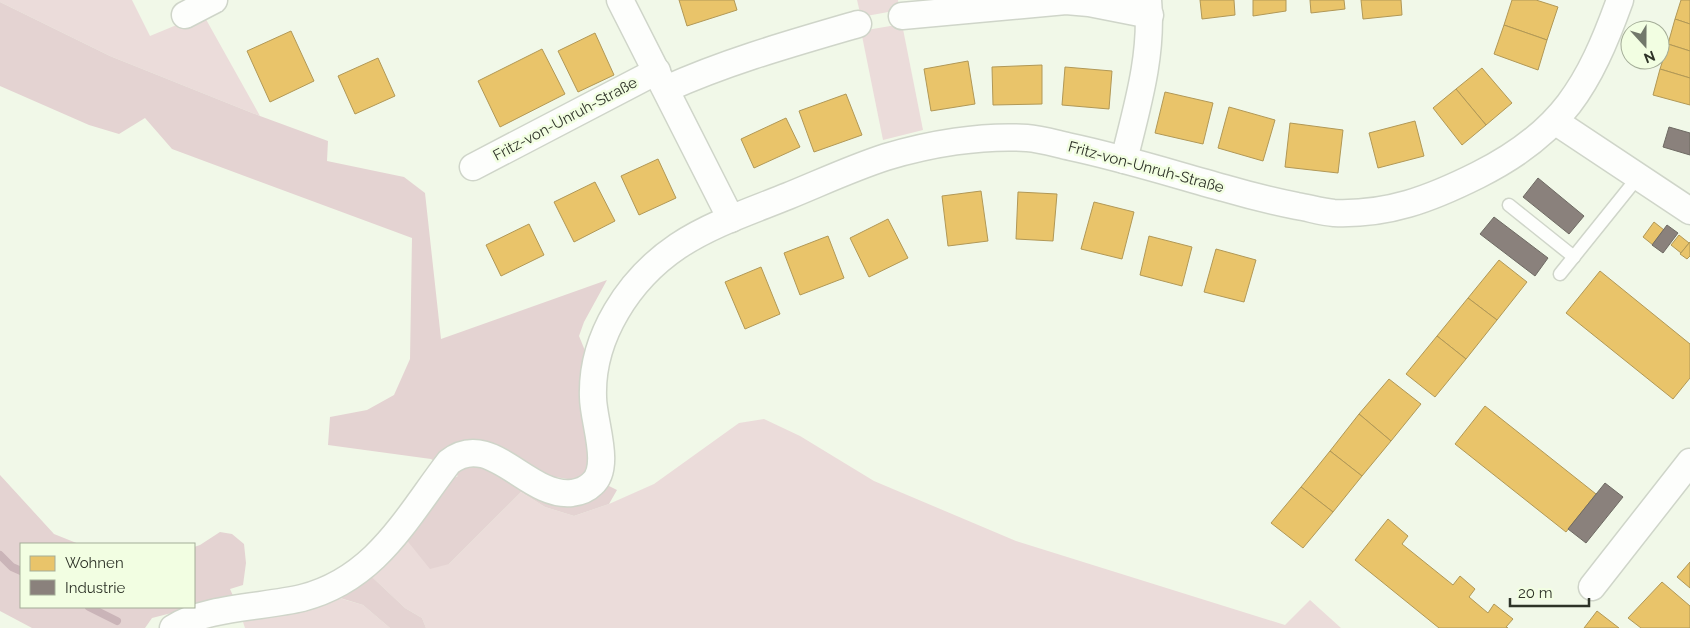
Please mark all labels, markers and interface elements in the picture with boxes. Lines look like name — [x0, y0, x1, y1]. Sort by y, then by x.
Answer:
north arrow — [1620, 20, 1670, 70]
text: N — [1642, 48, 1658, 67]
street label: Fritz-von-Unruh-Straße — [490, 73, 640, 165]
street label: Fritz-von-Unruh-Straße — [1066, 138, 1226, 197]
legend — [20, 543, 195, 608]
text: Wohnen — [65, 554, 124, 572]
scale bar — [1510, 576, 1589, 608]
text: Industrie — [65, 579, 126, 597]
text: 20 m — [1518, 584, 1553, 602]

